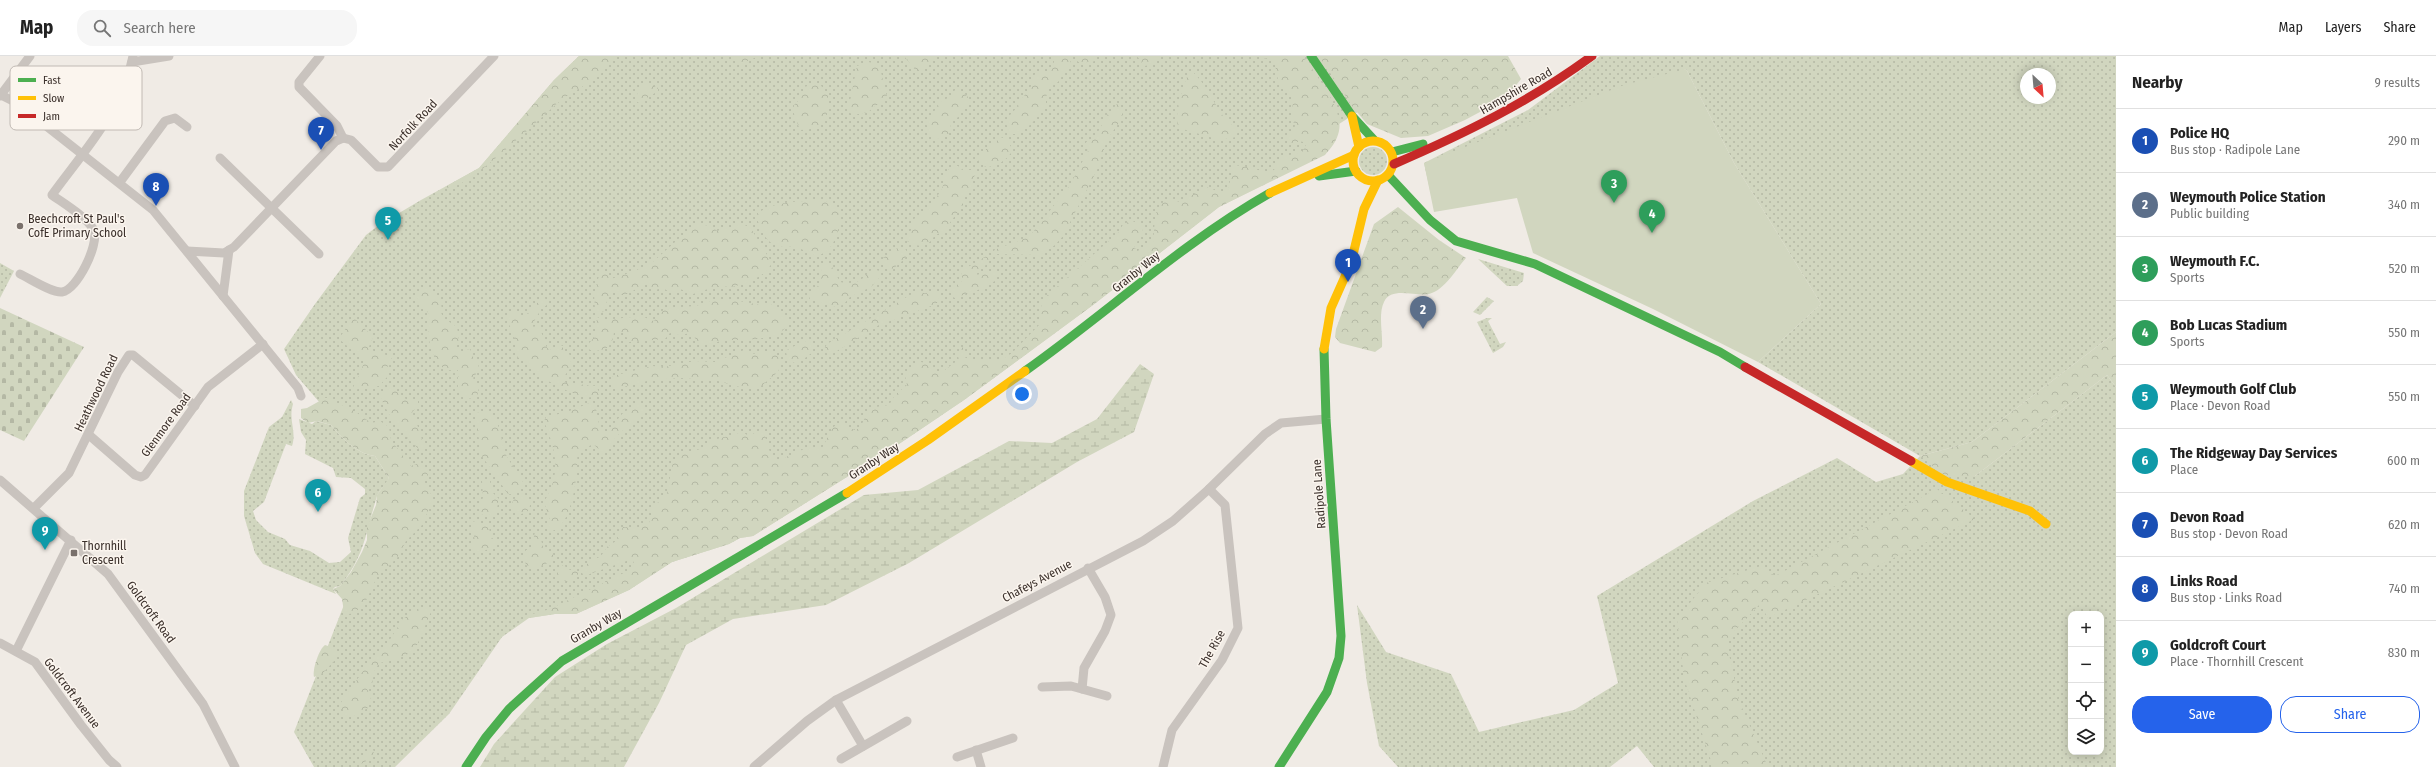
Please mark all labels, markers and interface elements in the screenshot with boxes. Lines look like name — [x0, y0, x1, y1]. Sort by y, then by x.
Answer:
search box — [77, 10, 357, 46]
text: Map — [20, 16, 53, 39]
icon: search — [91, 17, 113, 39]
text: Search here — [123, 19, 196, 37]
text: Map — [2279, 19, 2303, 36]
text: Layers — [2325, 19, 2361, 36]
text: Share — [2383, 19, 2416, 36]
street label: Hampshire Road — [1478, 65, 1554, 117]
legend — [10, 66, 142, 130]
north arrow — [2020, 68, 2056, 104]
text: Nearby — [2132, 72, 2183, 93]
text: Fast — [43, 74, 61, 87]
text: 9 results — [2374, 75, 2420, 90]
text: Slow — [43, 92, 64, 105]
street label: Norfolk Road — [386, 97, 440, 153]
text: Jam — [43, 110, 60, 123]
pin: 7 — [308, 117, 334, 150]
text: Police HQ — [2170, 124, 2229, 142]
text: 1 — [2142, 133, 2148, 148]
text: 290 m — [2388, 133, 2420, 148]
text: Bus stop · Radipole Lane — [2170, 142, 2300, 157]
pin: 3 — [1601, 170, 1627, 203]
pin: 8 — [143, 173, 169, 206]
text: Weymouth Police Station — [2170, 188, 2326, 206]
text: 2 — [2142, 197, 2148, 212]
text: 340 m — [2388, 197, 2420, 212]
pin: 4 — [1639, 200, 1665, 233]
text: Public building — [2170, 206, 2249, 221]
pin: 5 — [375, 207, 401, 240]
place label: Beechcroft St Paul's CofE Primary School — [28, 212, 126, 240]
marker: Beechcroft St Paul's CofE Primary School — [15, 221, 25, 231]
street label: Granby Way — [1109, 248, 1163, 295]
pin: 1 — [1335, 249, 1361, 282]
text: Weymouth F.C. — [2170, 252, 2259, 270]
text: 3 — [2142, 261, 2148, 276]
text: 520 m — [2389, 261, 2420, 276]
text: Sports — [2170, 270, 2205, 285]
pin: 2 — [1410, 296, 1436, 329]
text: Bob Lucas Stadium — [2170, 316, 2287, 334]
text: 4 — [2142, 325, 2148, 340]
text: 550 m — [2388, 325, 2420, 340]
text: Sports — [2170, 334, 2205, 349]
street label: Heathwood Road — [71, 352, 121, 434]
text: Weymouth Golf Club — [2170, 380, 2296, 398]
your location — [1012, 384, 1032, 404]
text: 5 — [2142, 389, 2148, 404]
text: 550 m — [2388, 389, 2420, 404]
street label: Glenmore Road — [138, 390, 194, 460]
text: Place · Devon Road — [2170, 398, 2270, 413]
street label: Granby Way — [846, 439, 902, 482]
text: The Ridgeway Day Services — [2170, 444, 2337, 462]
text: 6 — [2142, 453, 2148, 468]
text: 600 m — [2387, 453, 2420, 468]
street label: Radipole Lane — [1310, 459, 1328, 529]
text: Place — [2170, 462, 2198, 477]
pin: 6 — [305, 479, 331, 512]
text: Devon Road — [2170, 508, 2244, 526]
pin: 9 — [32, 517, 58, 550]
text: 7 — [2142, 517, 2148, 532]
text: 620 m — [2388, 517, 2420, 532]
text: Bus stop · Devon Road — [2170, 526, 2288, 541]
place label: Thornhill Crescent — [82, 539, 126, 567]
marker: Thornhill Crescent — [69, 548, 79, 558]
street label: Chafeys Avenue — [1000, 557, 1074, 605]
text: Links Road — [2170, 572, 2238, 590]
street label: Goldcroft Road — [124, 578, 178, 646]
text: 8 — [2142, 581, 2148, 596]
text: 740 m — [2389, 581, 2420, 596]
text: Bus stop · Links Road — [2170, 590, 2282, 605]
street label: Granby Way — [568, 605, 625, 646]
map controls — [2068, 611, 2104, 755]
button: + — [2068, 611, 2104, 647]
street label: The Rise — [1196, 628, 1228, 670]
text: Goldcroft Court — [2170, 636, 2266, 654]
text: 9 — [2142, 645, 2148, 660]
text: 830 m — [2388, 645, 2420, 660]
button: − — [2068, 647, 2104, 683]
text: Place · Thornhill Crescent — [2170, 654, 2304, 669]
street label: Goldcroft Avenue — [41, 655, 103, 731]
button: locate — [2068, 683, 2104, 719]
button: Save — [2132, 696, 2272, 733]
button: Share — [2280, 696, 2420, 733]
button: layers — [2068, 719, 2104, 755]

